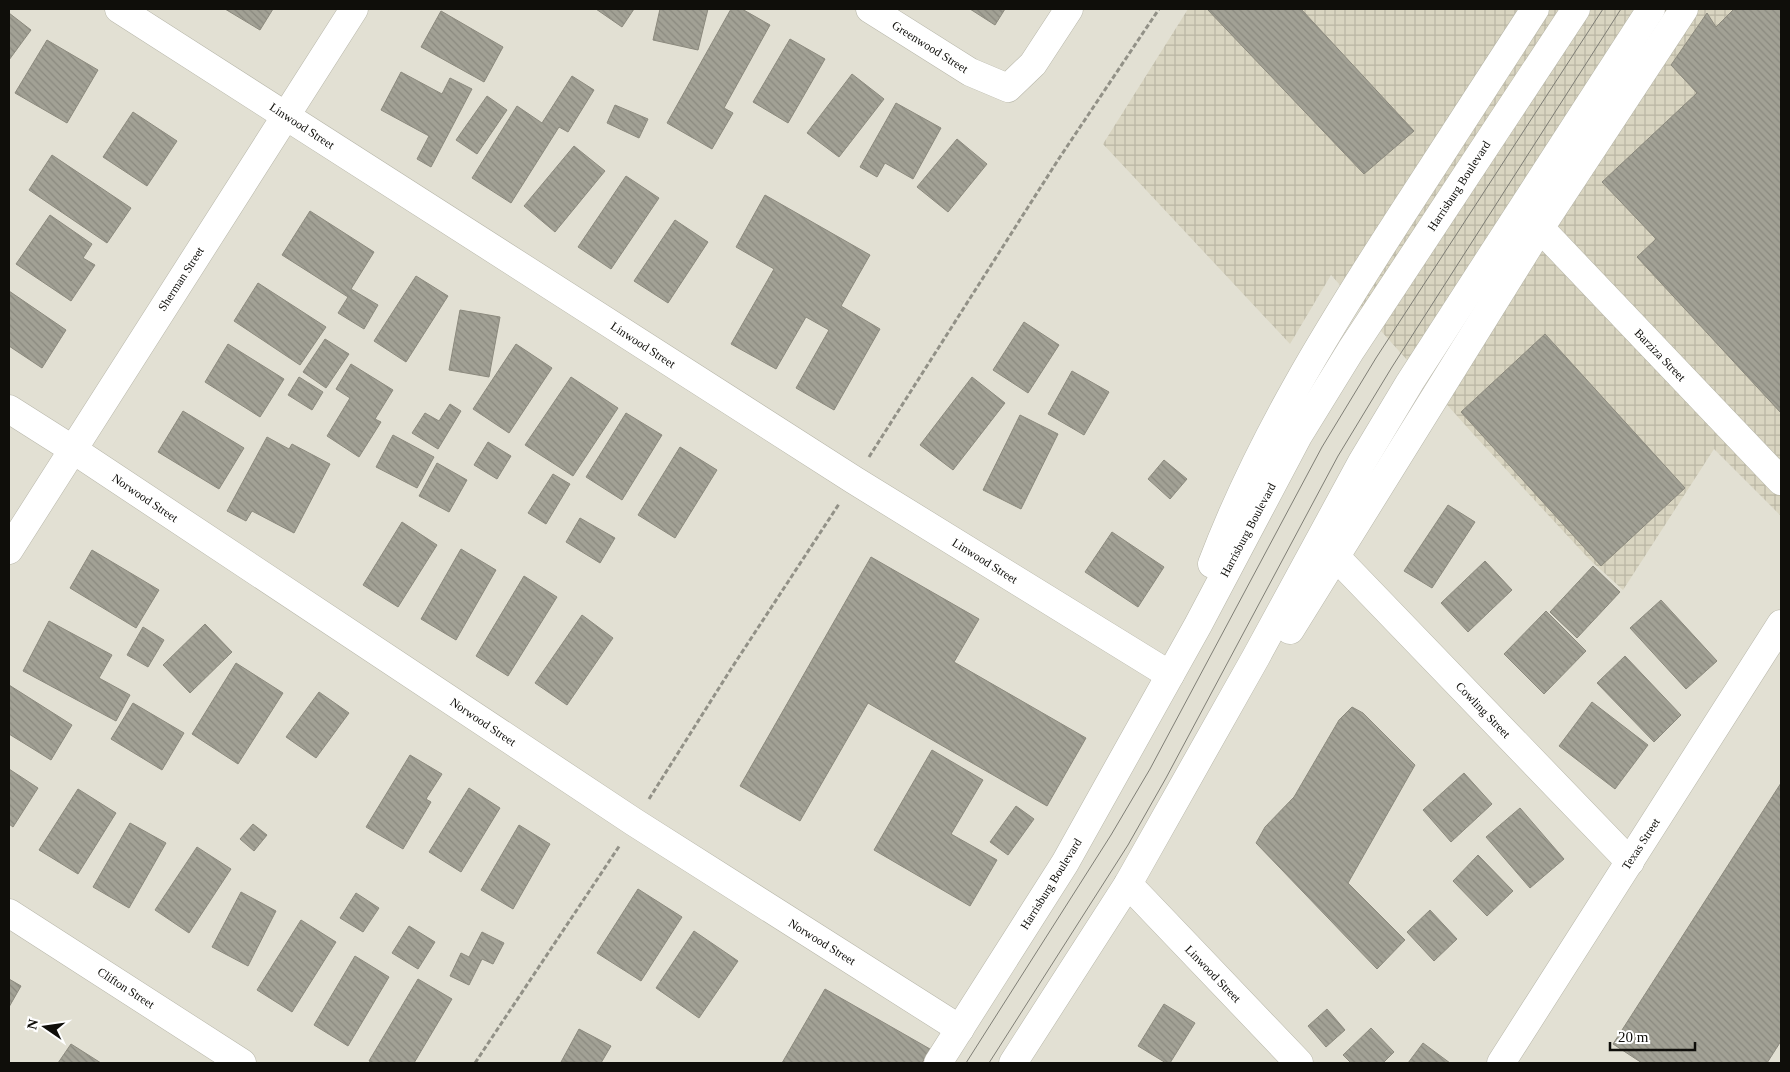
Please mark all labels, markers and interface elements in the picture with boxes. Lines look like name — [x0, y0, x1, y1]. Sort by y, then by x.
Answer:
street label: Greenwood Street — [889, 18, 971, 76]
street label: Linwood Street — [267, 100, 338, 152]
street label: Harrisburg Boulevard — [1425, 138, 1493, 234]
street label: Sherman Street — [155, 244, 207, 314]
street label: Linwood Street — [608, 319, 679, 371]
street label: Barziza Street — [1631, 326, 1689, 385]
street label: Norwood Street — [109, 471, 181, 526]
street label: Harrisburg Boulevard — [1217, 480, 1279, 580]
street label: Linwood Street — [950, 535, 1021, 587]
street label: Cowling Street — [1453, 679, 1514, 741]
street label: Norwood Street — [447, 695, 519, 750]
street label: Texas Street — [1619, 815, 1663, 872]
street label: Harrisburg Boulevard — [1017, 836, 1085, 932]
street label: Norwood Street — [786, 916, 859, 969]
street label: Linwood Street — [1182, 942, 1244, 1006]
street label: Clifton Street — [95, 964, 158, 1012]
north arrow — [20, 1002, 70, 1052]
text: N — [24, 1018, 41, 1031]
scale bar — [1610, 1020, 1695, 1052]
text: 20 m — [1618, 1029, 1649, 1045]

